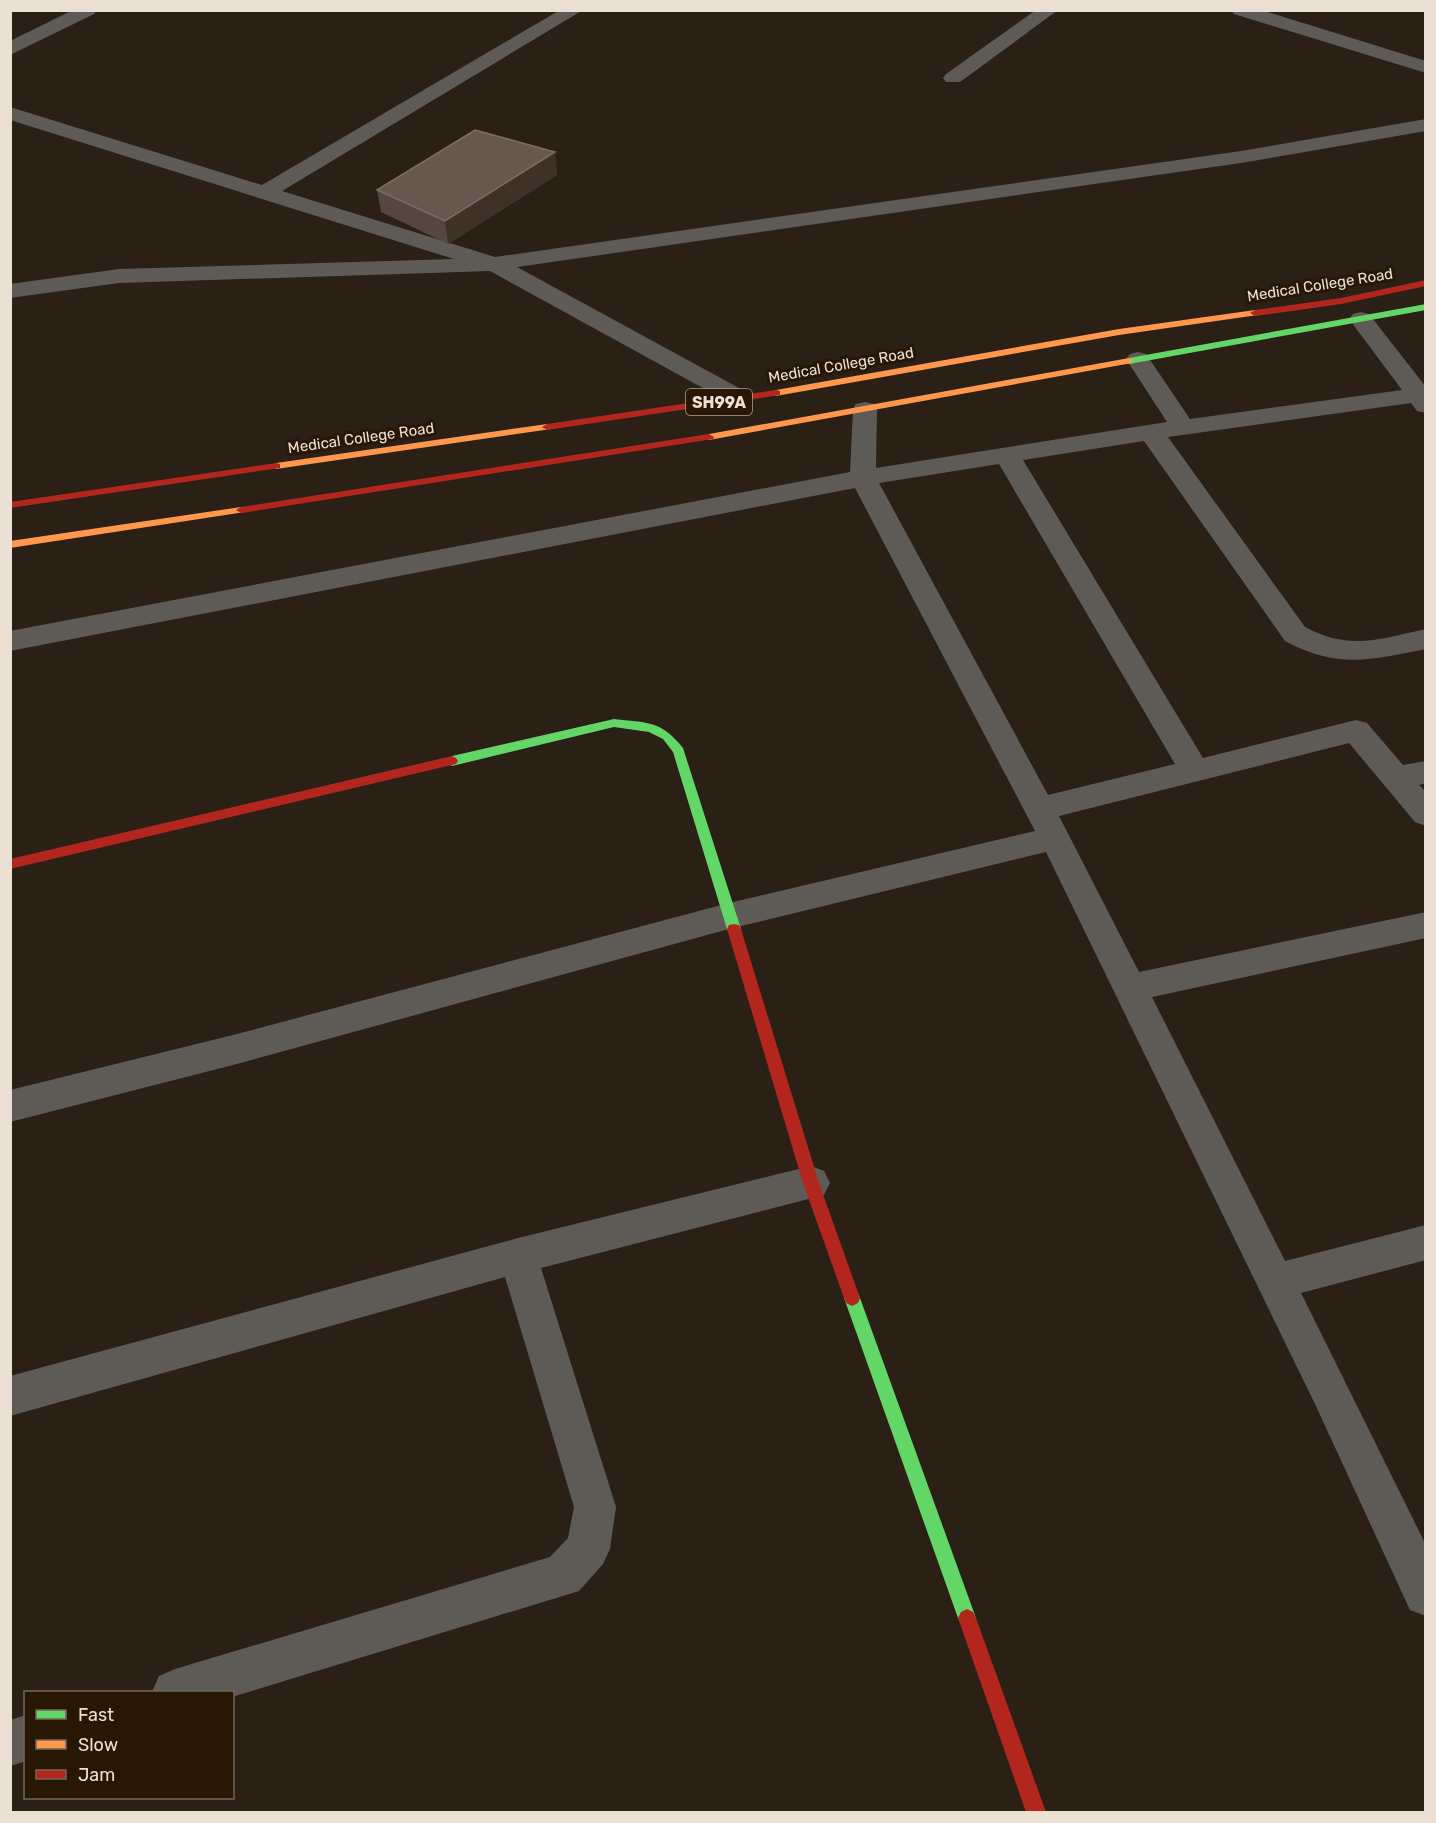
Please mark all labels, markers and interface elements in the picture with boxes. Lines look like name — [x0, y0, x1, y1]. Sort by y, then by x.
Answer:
street label: Medical College Road — [1246, 265, 1394, 305]
street label: Medical College Road — [767, 343, 915, 387]
road number: SH99A — [686, 389, 752, 415]
street label: Medical College Road — [287, 419, 435, 457]
legend — [24, 1691, 234, 1799]
text: Fast — [78, 1704, 114, 1726]
text: Slow — [78, 1734, 118, 1756]
text: Jam — [78, 1764, 115, 1786]

